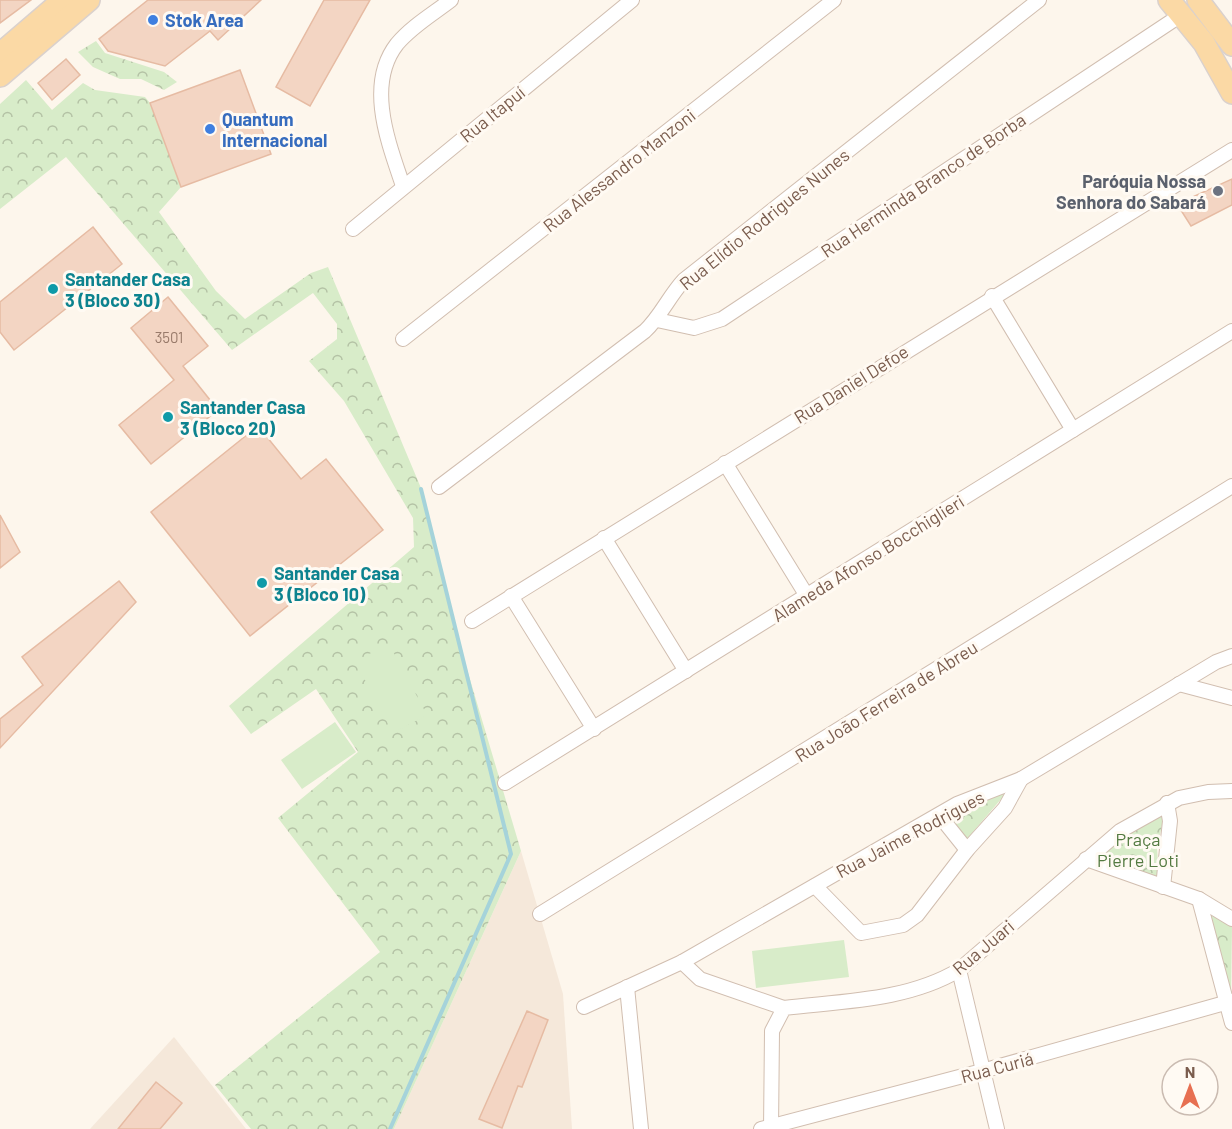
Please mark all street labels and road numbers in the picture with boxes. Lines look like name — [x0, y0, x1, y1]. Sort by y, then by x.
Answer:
street label: Rua Itapuí — [455, 81, 529, 147]
street label: Rua Alessandro Manzoni — [538, 104, 700, 236]
street label: Rua Herminda Branco de Borba — [817, 108, 1029, 262]
street label: Rua Elídio Rodrigues Nunes — [675, 144, 853, 294]
street label: Rua Daniel Defoe — [790, 340, 912, 428]
street label: Alameda Afonso Bocchiglieri — [768, 490, 968, 626]
street label: Rua João Ferreira de Abreu — [791, 636, 981, 766]
street label: Rua Jaime Rodrigues — [832, 786, 988, 882]
street label: Rua Juari — [948, 915, 1018, 979]
street label: Rua Curiá — [958, 1047, 1036, 1087]

